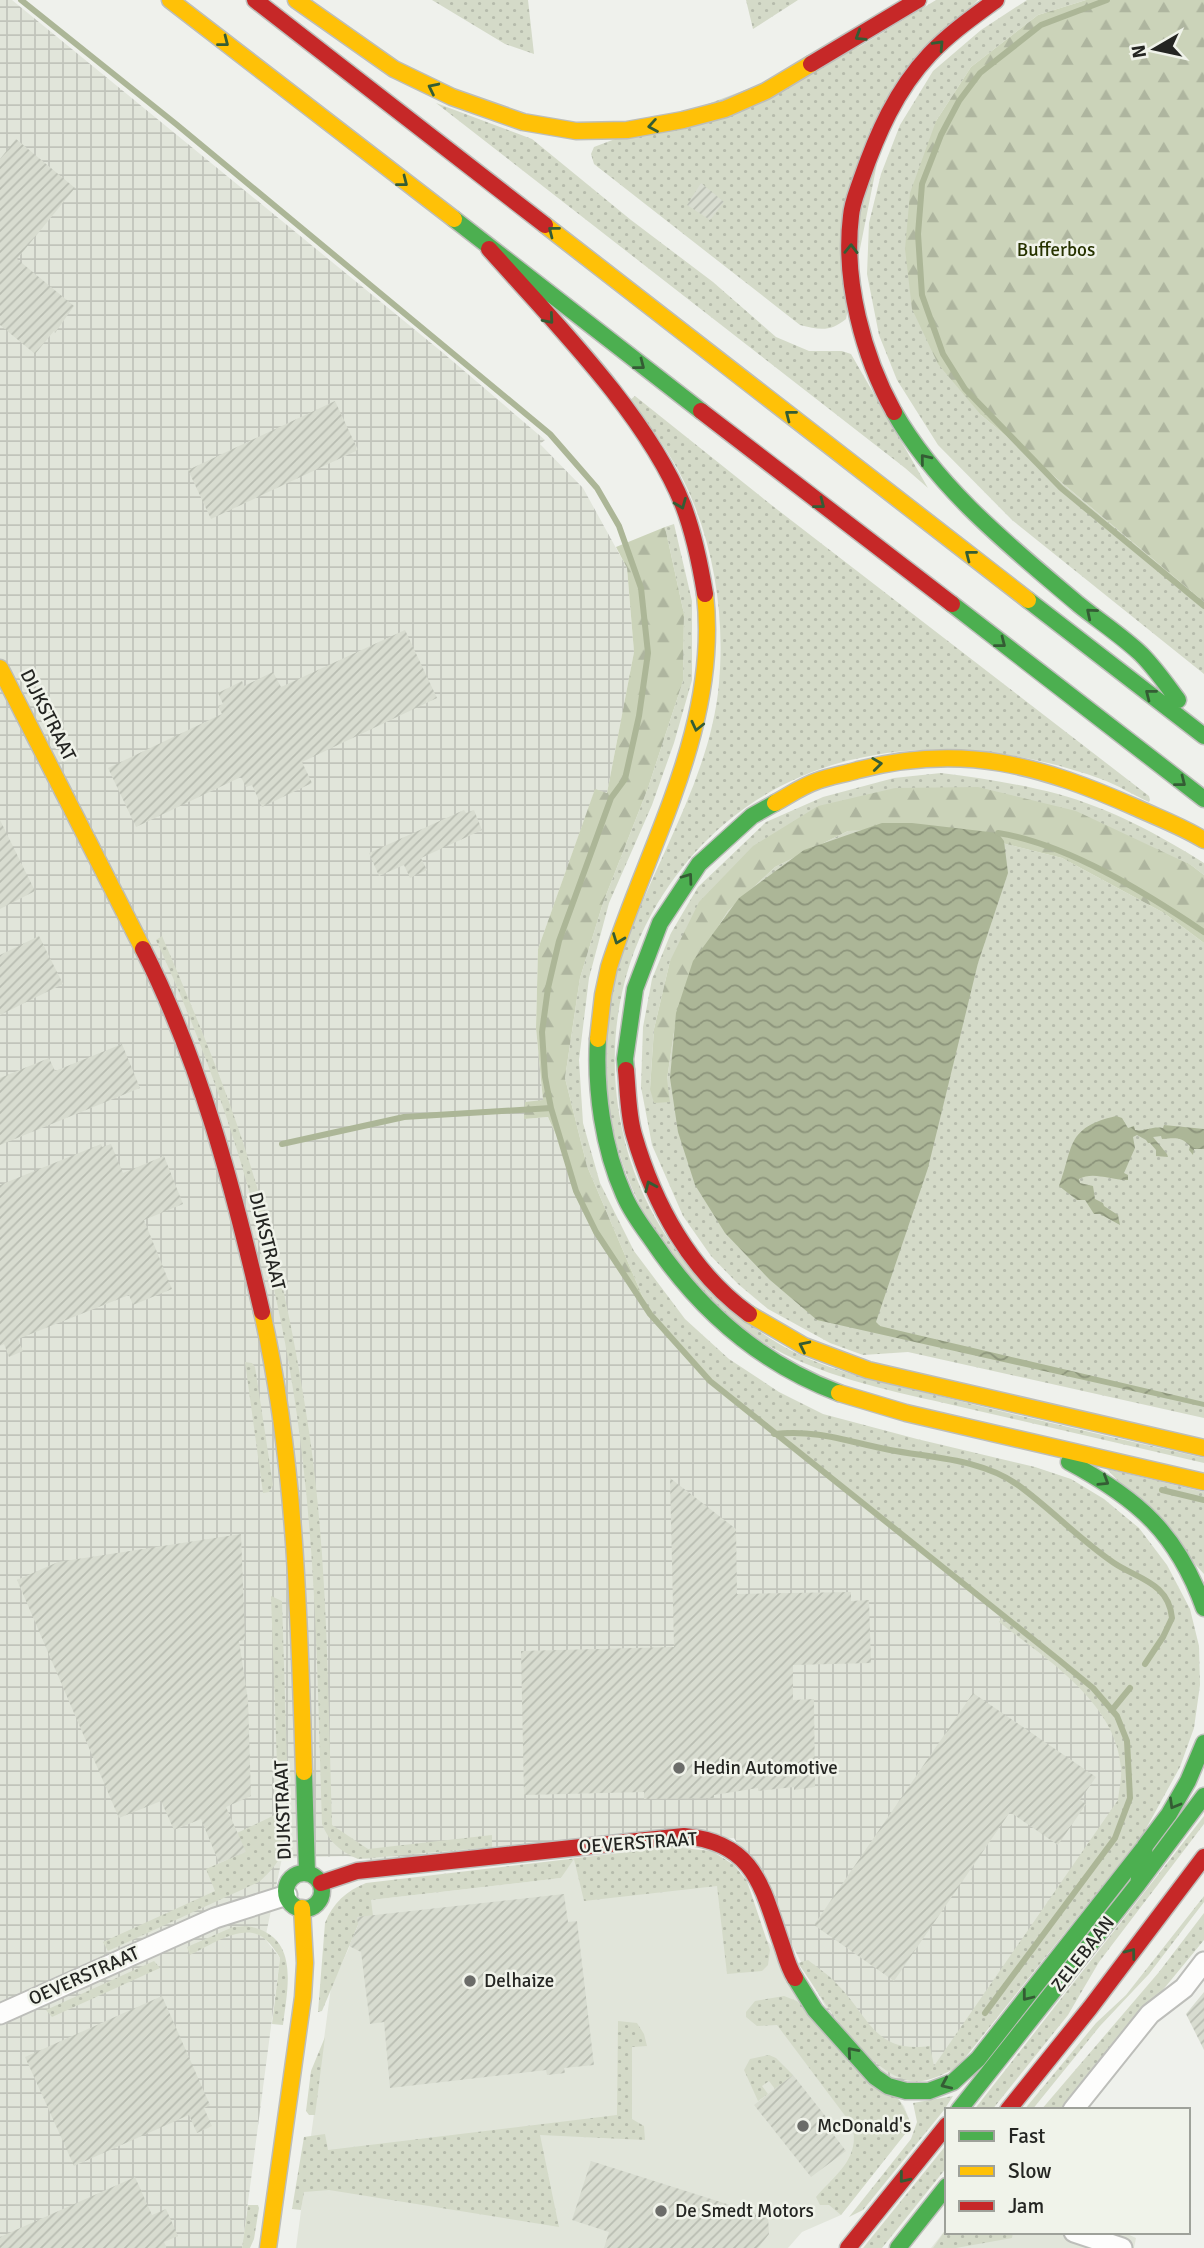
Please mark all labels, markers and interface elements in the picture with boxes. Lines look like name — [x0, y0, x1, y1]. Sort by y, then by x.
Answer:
north arrow — [1120, 14, 1190, 84]
one-way arrow — [855, 27, 868, 40]
one-way arrow — [216, 33, 228, 46]
one-way arrow — [930, 40, 943, 53]
text: N — [1126, 43, 1152, 60]
one-way arrow — [428, 82, 440, 96]
one-way arrow — [647, 118, 659, 133]
one-way arrow — [395, 173, 408, 186]
one-way arrow — [548, 227, 561, 239]
park label: Bufferbos — [1017, 238, 1095, 262]
one-way arrow — [843, 243, 859, 253]
one-way arrow — [541, 311, 553, 324]
one-way arrow — [633, 357, 645, 370]
one-way arrow — [786, 411, 798, 424]
one-way arrow — [920, 454, 933, 466]
one-way arrow — [813, 495, 825, 508]
one-way arrow — [673, 496, 687, 509]
one-way arrow — [966, 550, 978, 563]
one-way arrow — [1086, 609, 1098, 622]
one-way arrow — [993, 634, 1005, 647]
street label: DIJKSTRAAT — [15, 665, 82, 766]
one-way arrow — [1145, 690, 1158, 703]
one-way arrow — [691, 720, 705, 732]
one-way arrow — [872, 756, 883, 771]
one-way arrow — [1173, 773, 1186, 786]
one-way arrow — [679, 873, 692, 886]
one-way arrow — [613, 932, 627, 944]
one-way arrow — [644, 1181, 658, 1193]
street label: DIJKSTRAAT — [243, 1190, 291, 1293]
one-way arrow — [799, 1340, 811, 1354]
one-way arrow — [1097, 1473, 1110, 1486]
place label: Hedin Automotive — [693, 1756, 838, 1780]
street label: DIJKSTRAAT — [269, 1759, 297, 1860]
marker: Hedin Automotive — [671, 1760, 687, 1776]
one-way arrow — [1169, 1797, 1182, 1810]
street label: OEVERSTRAAT — [578, 1827, 699, 1859]
street label: ZELEBAAN — [1046, 1911, 1120, 1997]
street label: OEVERSTRAAT — [25, 1941, 144, 2011]
one-way arrow — [1122, 1949, 1135, 1961]
place label: Delhaize — [484, 1969, 554, 1993]
marker: Delhaize — [462, 1973, 478, 1989]
one-way arrow — [1023, 1989, 1036, 2001]
one-way arrow — [848, 2047, 861, 2060]
one-way arrow — [941, 2076, 953, 2090]
legend — [945, 2108, 1190, 2234]
place label: McDonald's — [817, 2114, 911, 2138]
marker: McDonald's — [795, 2118, 811, 2134]
text: Fast — [1008, 2123, 1045, 2149]
text: Slow — [1008, 2158, 1052, 2184]
one-way arrow — [900, 2169, 912, 2182]
text: Jam — [1008, 2193, 1044, 2219]
place label: De Smedt Motors — [675, 2199, 814, 2223]
marker: De Smedt Motors — [653, 2203, 669, 2219]

